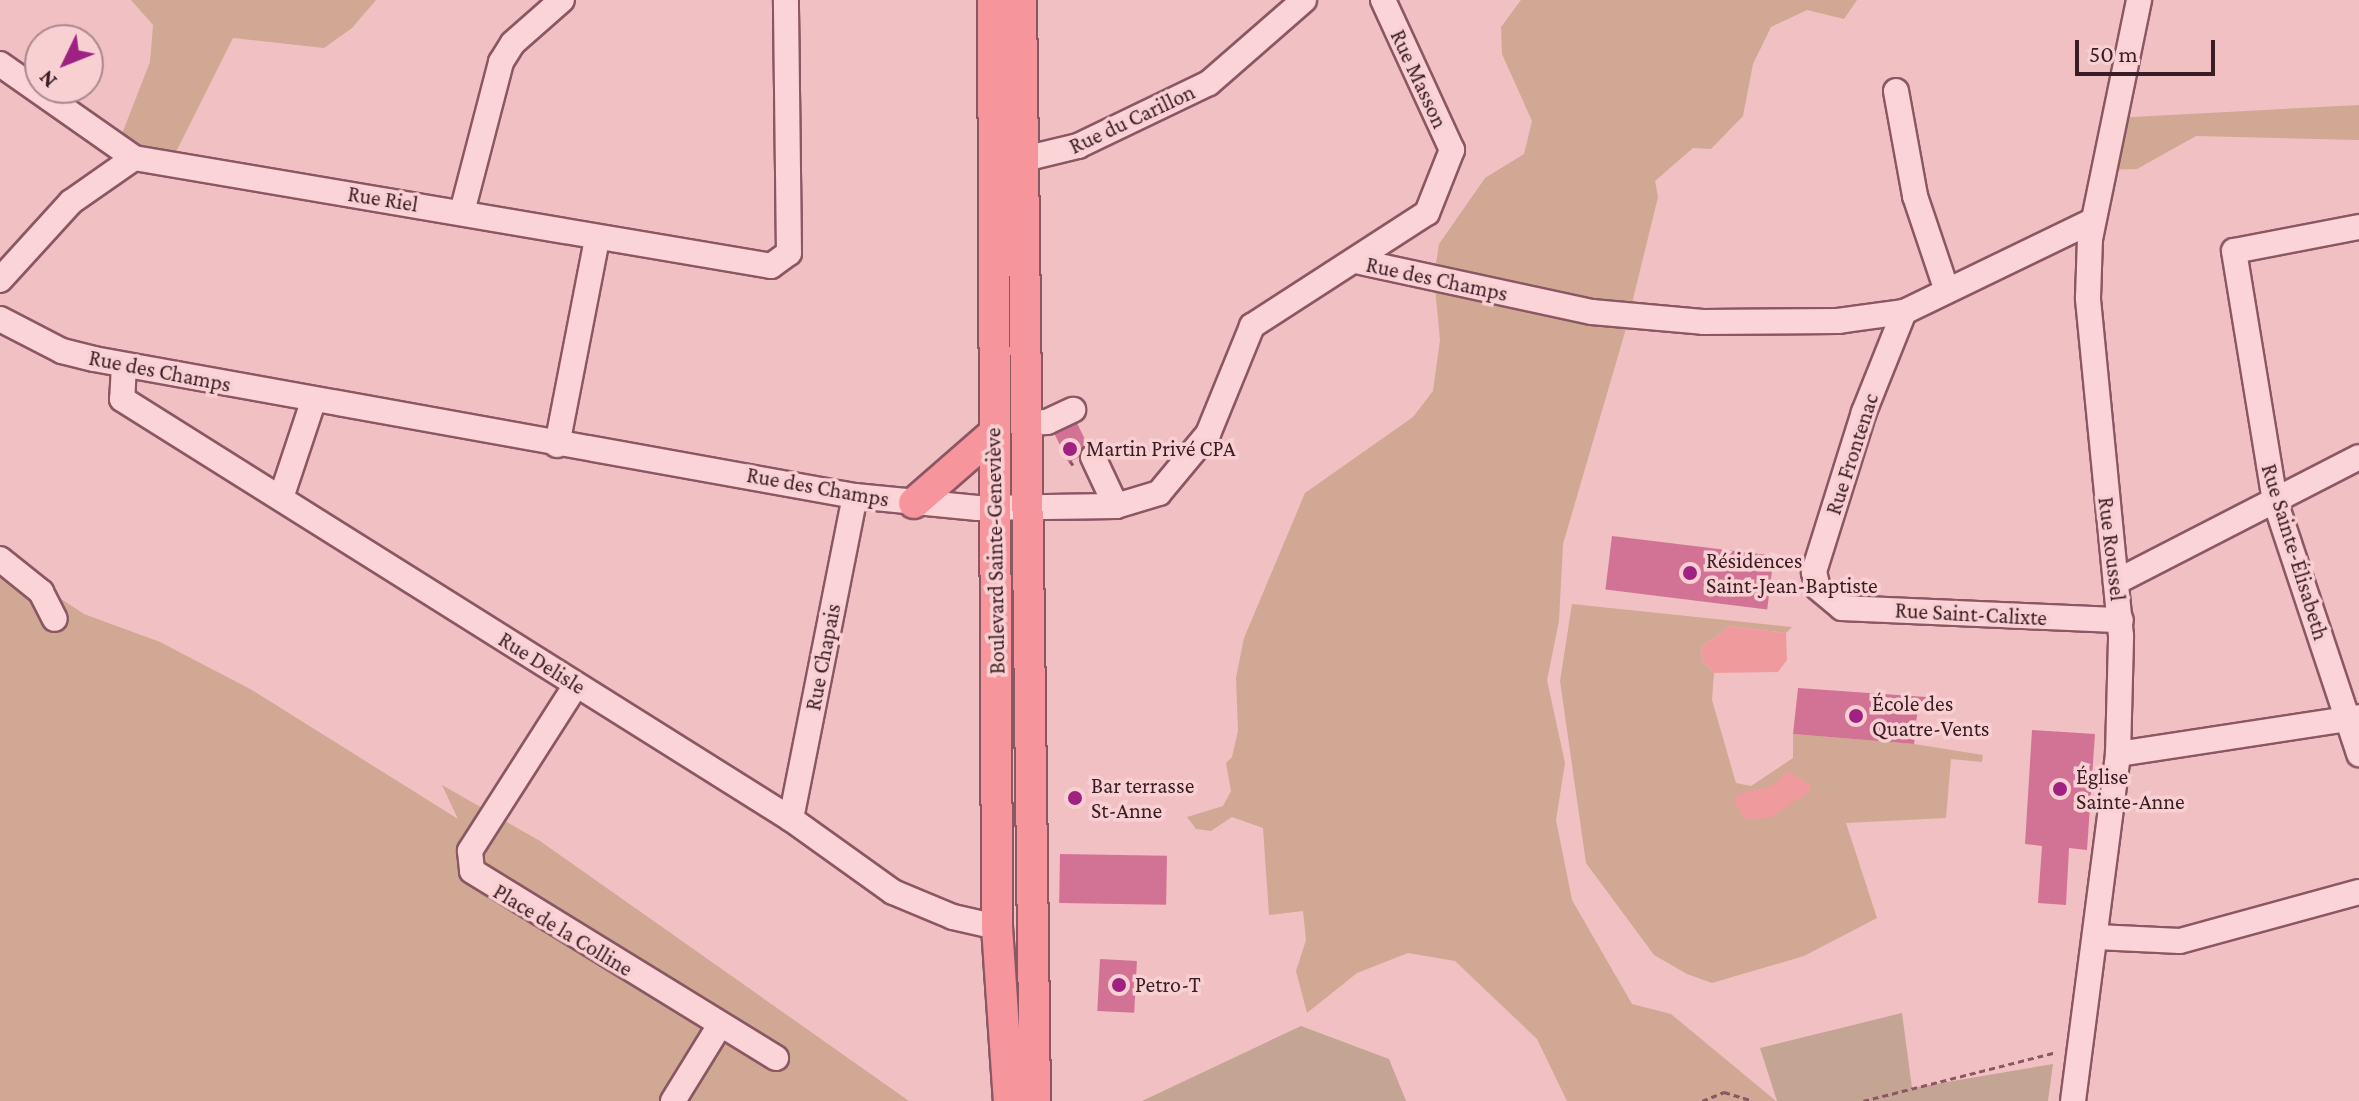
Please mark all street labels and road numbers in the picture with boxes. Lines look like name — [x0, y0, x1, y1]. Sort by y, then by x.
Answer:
street label: Rue Masson — [1385, 25, 1453, 133]
street label: Rue du Carillon — [1065, 78, 1199, 160]
street label: Rue Riel — [346, 180, 420, 218]
street label: Rue des Champs — [1364, 251, 1510, 307]
street label: Rue des Champs — [87, 344, 233, 398]
street label: Rue Frontenac — [1820, 390, 1884, 518]
street label: Boulevard Sainte-Geneviève — [980, 427, 1010, 675]
street label: Rue des Champs — [745, 461, 891, 513]
street label: Rue Sainte-Élisabeth — [2256, 461, 2334, 643]
street label: Rue Roussel — [2093, 495, 2131, 603]
street label: Rue Saint-Calixte — [1894, 597, 2048, 631]
street label: Rue Chapais — [800, 601, 846, 713]
street label: Rue Delisle — [494, 626, 590, 700]
street label: Place de la Colline — [489, 878, 637, 982]

